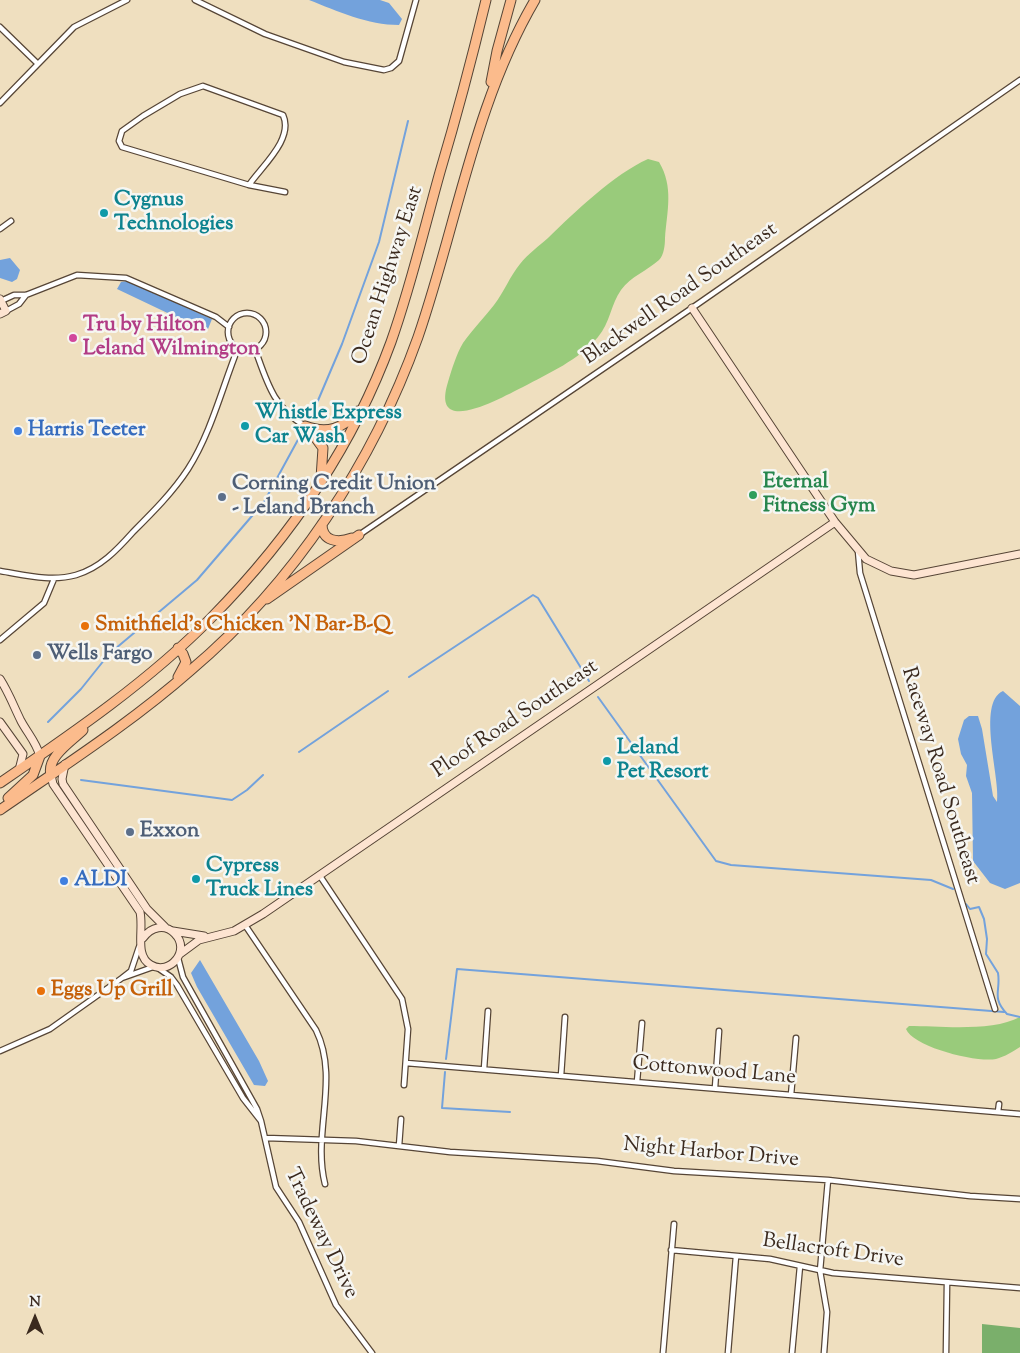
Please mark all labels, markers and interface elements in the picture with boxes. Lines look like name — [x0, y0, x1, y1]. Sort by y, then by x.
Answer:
street label: Ocean Highway East — [348, 183, 430, 369]
place label: Cygnus Technologies — [114, 188, 233, 238]
marker: Cygnus Technologies — [98, 207, 110, 219]
street label: Blackwell Road Southeast — [579, 218, 783, 372]
place label: Tru by Hilton Leland Wilmington — [83, 313, 260, 363]
marker: Tru by Hilton Leland Wilmington — [67, 332, 79, 344]
place label: Whistle Express Car Wash — [255, 401, 402, 451]
place label: Harris Teeter — [28, 418, 146, 444]
marker: Whistle Express Car Wash — [239, 420, 251, 432]
marker: Harris Teeter — [12, 425, 24, 437]
place label: Eternal Fitness Gym — [763, 470, 875, 520]
place label: Corning Credit Union - Leland Branch — [232, 472, 436, 522]
marker: Eternal Fitness Gym — [747, 489, 759, 501]
marker: Corning Credit Union - Leland Branch — [216, 491, 228, 503]
place label: Smithfield's Chicken 'N Bar-B-Q — [95, 613, 391, 639]
marker: Smithfield's Chicken 'N Bar-B-Q — [79, 620, 91, 632]
place label: Wells Fargo — [47, 642, 153, 668]
marker: Wells Fargo — [31, 649, 43, 661]
street label: Ploof Road Southeast — [428, 655, 604, 785]
street label: Raceway Road Southeast — [894, 665, 984, 887]
place label: Leland Pet Resort — [617, 736, 708, 786]
marker: Leland Pet Resort — [601, 755, 613, 767]
place label: Exxon — [140, 819, 199, 845]
marker: Exxon — [124, 826, 136, 838]
place label: Cypress Truck Lines — [206, 854, 313, 904]
place label: ALDI — [74, 868, 127, 894]
marker: Cypress Truck Lines — [190, 873, 202, 885]
marker: ALDI — [58, 875, 70, 887]
place label: Eggs Up Grill — [51, 978, 173, 1004]
marker: Eggs Up Grill — [35, 985, 47, 997]
street label: Cottonwood Lane — [631, 1052, 797, 1092]
street label: Night Harbor Drive — [622, 1134, 800, 1174]
street label: Tradeway Drive — [278, 1165, 362, 1303]
street label: Bellacroft Drive — [761, 1230, 905, 1274]
north arrow — [10, 1293, 60, 1343]
text: N — [29, 1293, 41, 1313]

